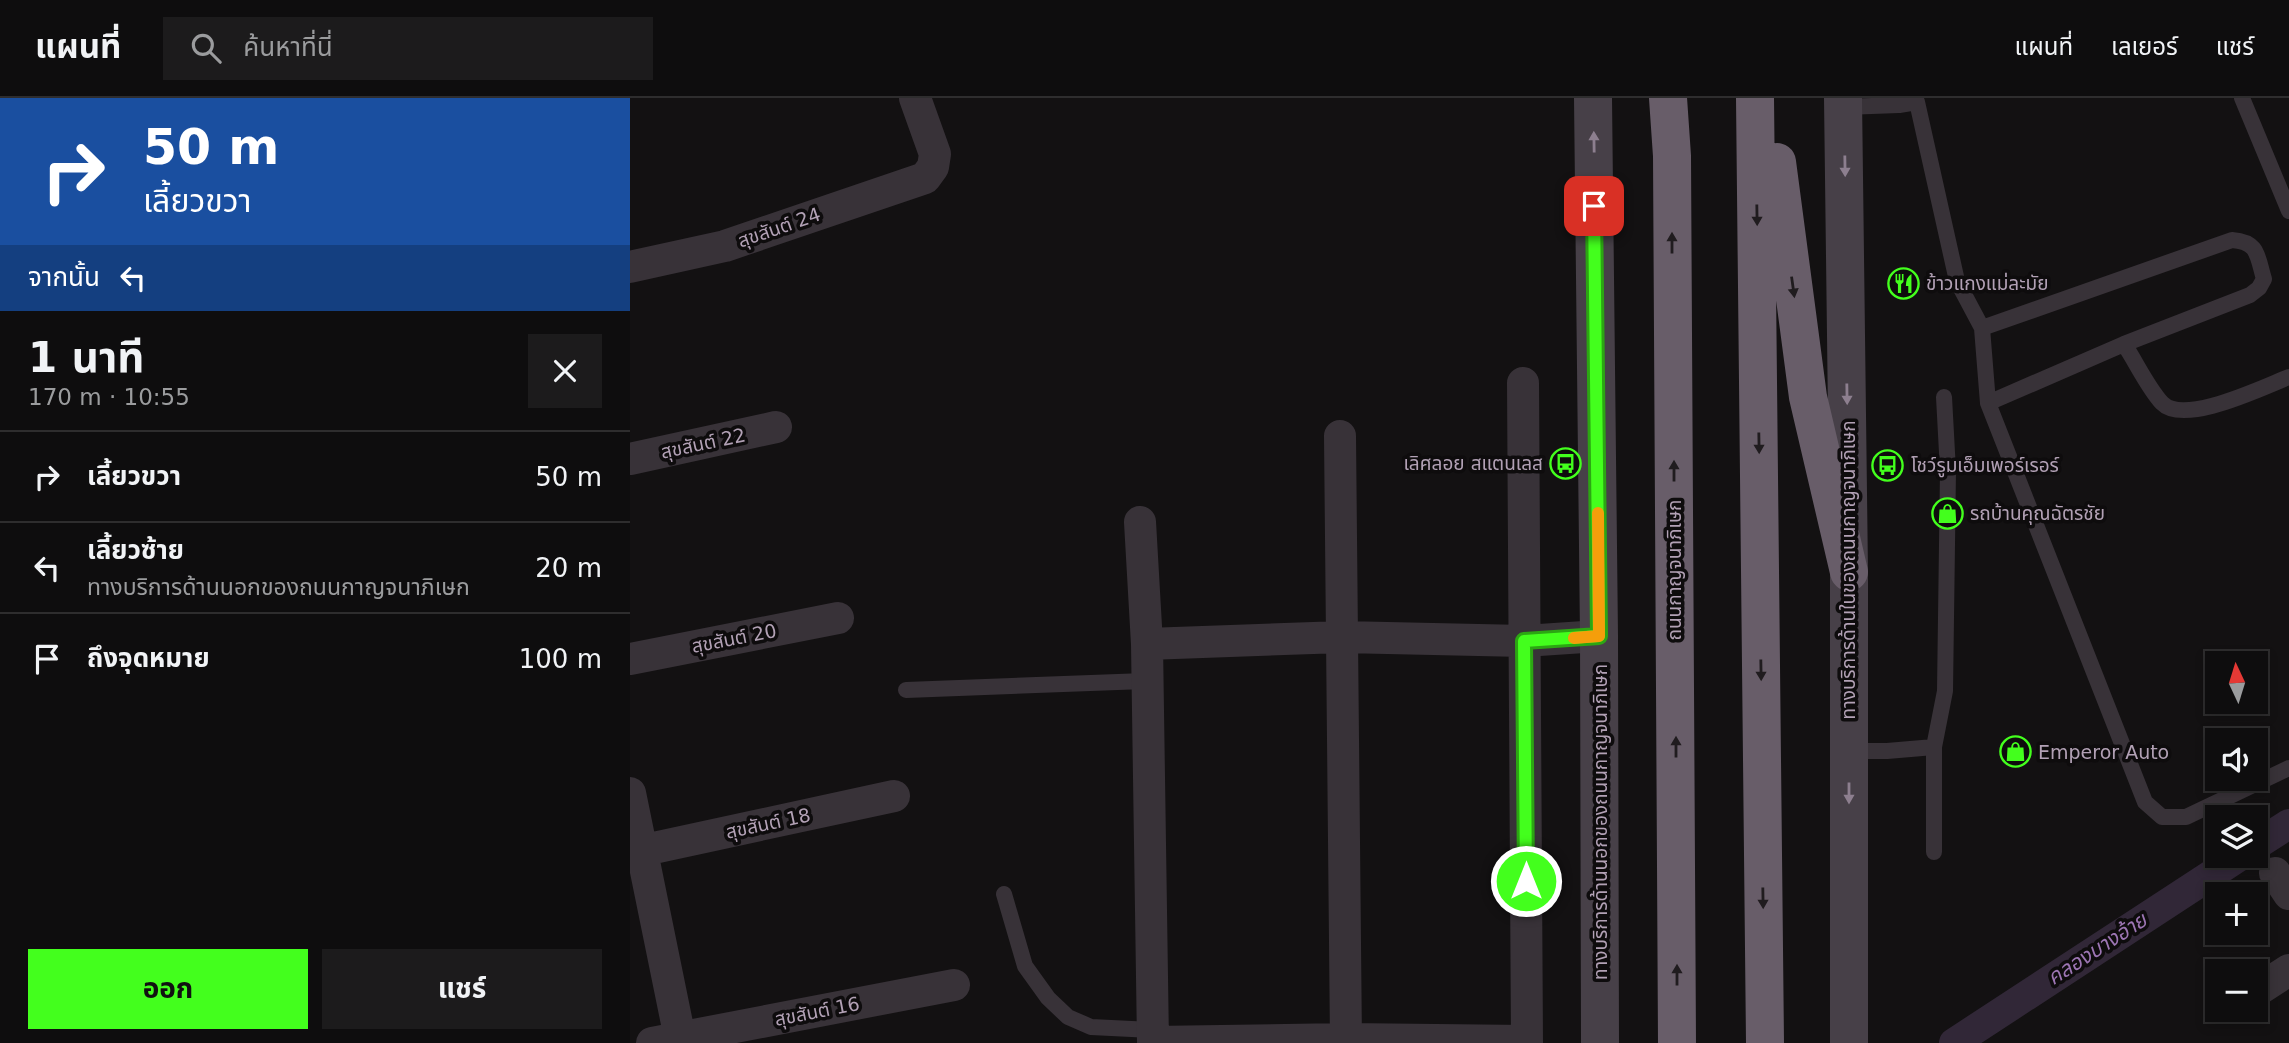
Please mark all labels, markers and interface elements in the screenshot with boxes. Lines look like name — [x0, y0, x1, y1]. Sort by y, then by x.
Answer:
search box — [163, 17, 653, 80]
text: แผนที่ — [35, 27, 121, 66]
icon: search — [187, 29, 225, 67]
text: ค้นหาที่นี่ — [243, 32, 333, 62]
text: แผนที่ — [2015, 33, 2073, 61]
text: เลเยอร์ — [2111, 33, 2178, 61]
text: แชร์ — [2216, 33, 2254, 61]
text: 50 m — [143, 119, 279, 176]
icon: right — [28, 126, 119, 217]
one-way arrow — [1588, 131, 1600, 153]
one-way arrow — [1839, 155, 1850, 177]
pin — [1564, 176, 1624, 236]
text: เลี้ยวขวา — [143, 182, 251, 220]
icon: arrive — [1575, 187, 1613, 225]
street label: สุขสันต์ 24 — [735, 203, 824, 252]
one-way arrow — [1751, 204, 1762, 226]
one-way arrow — [1667, 232, 1678, 254]
icon: left — [114, 259, 152, 297]
text: จากนั้น — [28, 262, 100, 292]
restaurant icon: ข้าวแกงแม่ละมัย — [1886, 266, 1920, 300]
place label: ข้าวแกงแม่ละมัย — [1926, 272, 2049, 294]
one-way arrow — [1788, 276, 1799, 298]
text: 1 นาที — [28, 333, 144, 382]
button: close — [528, 334, 602, 408]
one-way arrow — [1841, 383, 1853, 405]
text: 170 m · 10:55 — [28, 384, 190, 410]
street label: ทางบริการด้านในของถนนกาญจนาภิเษก — [1837, 420, 1859, 720]
street label: สุขสันต์ 22 — [659, 423, 748, 464]
one-way arrow — [1753, 432, 1765, 454]
bus stop icon: เลิศลอย สแตนเลส — [1549, 446, 1583, 480]
bus stop icon: โชว์รูมเอ็มเพอร์เรอร์ — [1871, 448, 1905, 482]
place label: เลิศลอย สแตนเลส — [1403, 452, 1543, 474]
place label: โชว์รูมเอ็มเพอร์เรอร์ — [1911, 454, 2060, 478]
icon: right — [28, 458, 66, 496]
one-way arrow — [1668, 460, 1680, 482]
text: เลี้ยวขวา — [87, 461, 181, 491]
text: 50 m — [535, 462, 602, 492]
shop icon: รถบ้านคุณฉัตรชัย — [1930, 496, 1964, 530]
street label: ถนนกาญจนาภิเษก — [1663, 500, 1685, 641]
place label: รถบ้านคุณฉัตรชัย — [1970, 502, 2105, 525]
text: เลี้ยวซ้าย — [87, 535, 184, 565]
icon: left — [28, 549, 66, 587]
text: 20 m — [535, 553, 602, 583]
text: ทางบริการด้านนอกของถนนกาญจนาภิเษก — [87, 574, 470, 600]
street label: สุขสันต์ 20 — [690, 619, 779, 658]
icon: arrive — [28, 640, 66, 678]
text: ถึงจุดหมาย — [87, 643, 210, 673]
text: 100 m — [519, 644, 602, 674]
north arrow — [2205, 651, 2268, 714]
map controls — [2205, 651, 2268, 1022]
one-way arrow — [1755, 659, 1767, 681]
street label: ทางบริการด้านนอกของถนนกาญจนาภิเษก — [1589, 664, 1611, 980]
button: sound — [2205, 728, 2268, 791]
shop icon: Emperor Auto — [1998, 735, 2032, 769]
one-way arrow — [1670, 736, 1682, 758]
place label: Emperor Auto — [2038, 741, 2169, 763]
one-way arrow — [1843, 782, 1855, 804]
street label: สุขสันต์ 18 — [724, 803, 813, 844]
button: layers — [2205, 805, 2268, 868]
position arrow — [1489, 844, 1563, 918]
button: + — [2205, 882, 2268, 945]
one-way arrow — [1757, 887, 1769, 909]
water label: คลองบางอ้าย — [2043, 907, 2153, 990]
button: ออก — [28, 949, 308, 1029]
button: แชร์ — [322, 949, 602, 1029]
button: − — [2205, 959, 2268, 1022]
one-way arrow — [1671, 964, 1683, 986]
street label: สุขสันต์ 16 — [773, 992, 862, 1031]

